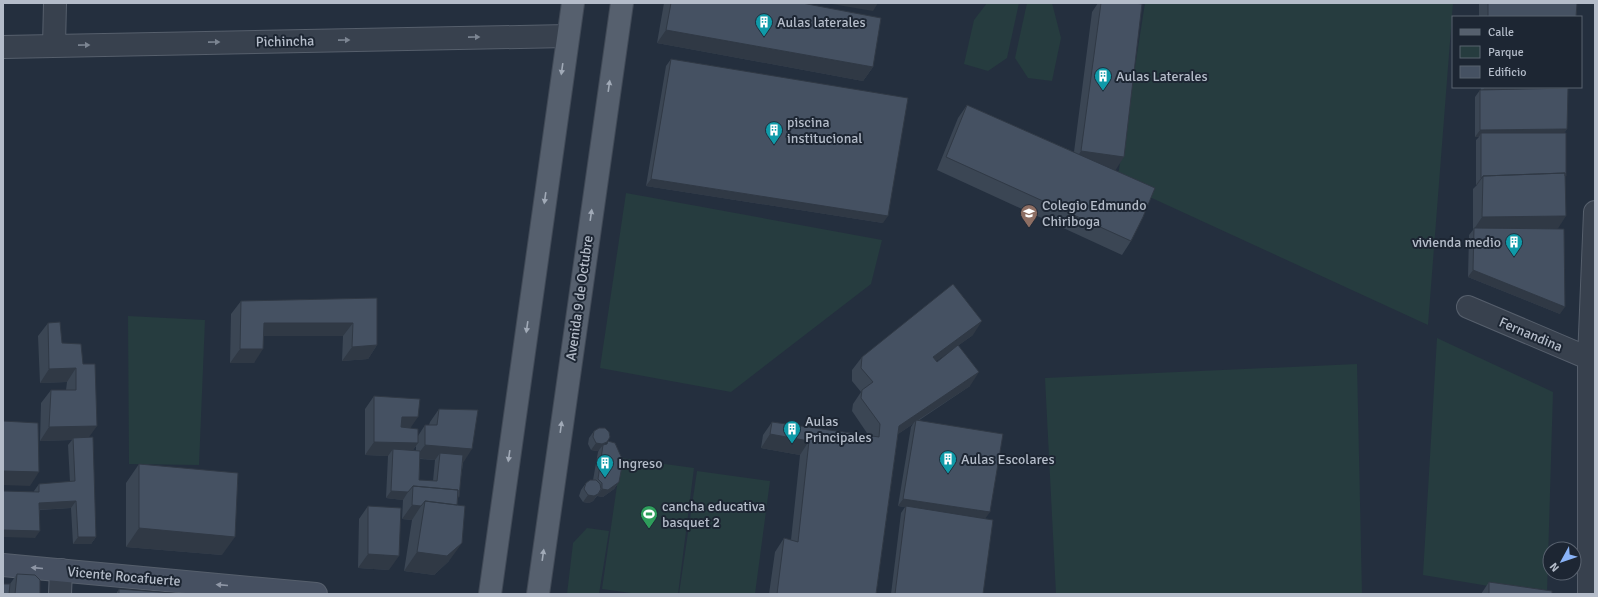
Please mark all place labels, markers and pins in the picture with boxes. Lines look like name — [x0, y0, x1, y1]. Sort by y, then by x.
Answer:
building icon: Aulas laterales — [754, 12, 774, 37]
place label: Aulas laterales — [777, 14, 866, 31]
building icon: Aulas Laterales — [1093, 66, 1113, 91]
place label: Aulas Laterales — [1116, 68, 1208, 85]
place label: piscina institucional — [787, 114, 862, 147]
building icon: piscina institucional — [764, 120, 784, 145]
place label: Colegio Edmundo Chiriboga — [1042, 197, 1146, 230]
school or university icon: Colegio Edmundo Chiriboga — [1019, 203, 1039, 228]
building icon: vivienda medio — [1504, 232, 1524, 257]
place label: vivienda medio — [1412, 234, 1501, 251]
place label: Aulas Principales — [805, 413, 872, 446]
building icon: Aulas Principales — [782, 419, 802, 444]
building icon: Aulas Escolares — [938, 449, 958, 474]
place label: Aulas Escolares — [961, 451, 1055, 468]
building icon: Ingreso — [595, 453, 615, 478]
place label: Ingreso — [618, 455, 662, 472]
place label: cancha educativa basquet 2 — [662, 498, 765, 531]
sports icon: cancha educativa basquet 2 — [639, 504, 659, 529]

